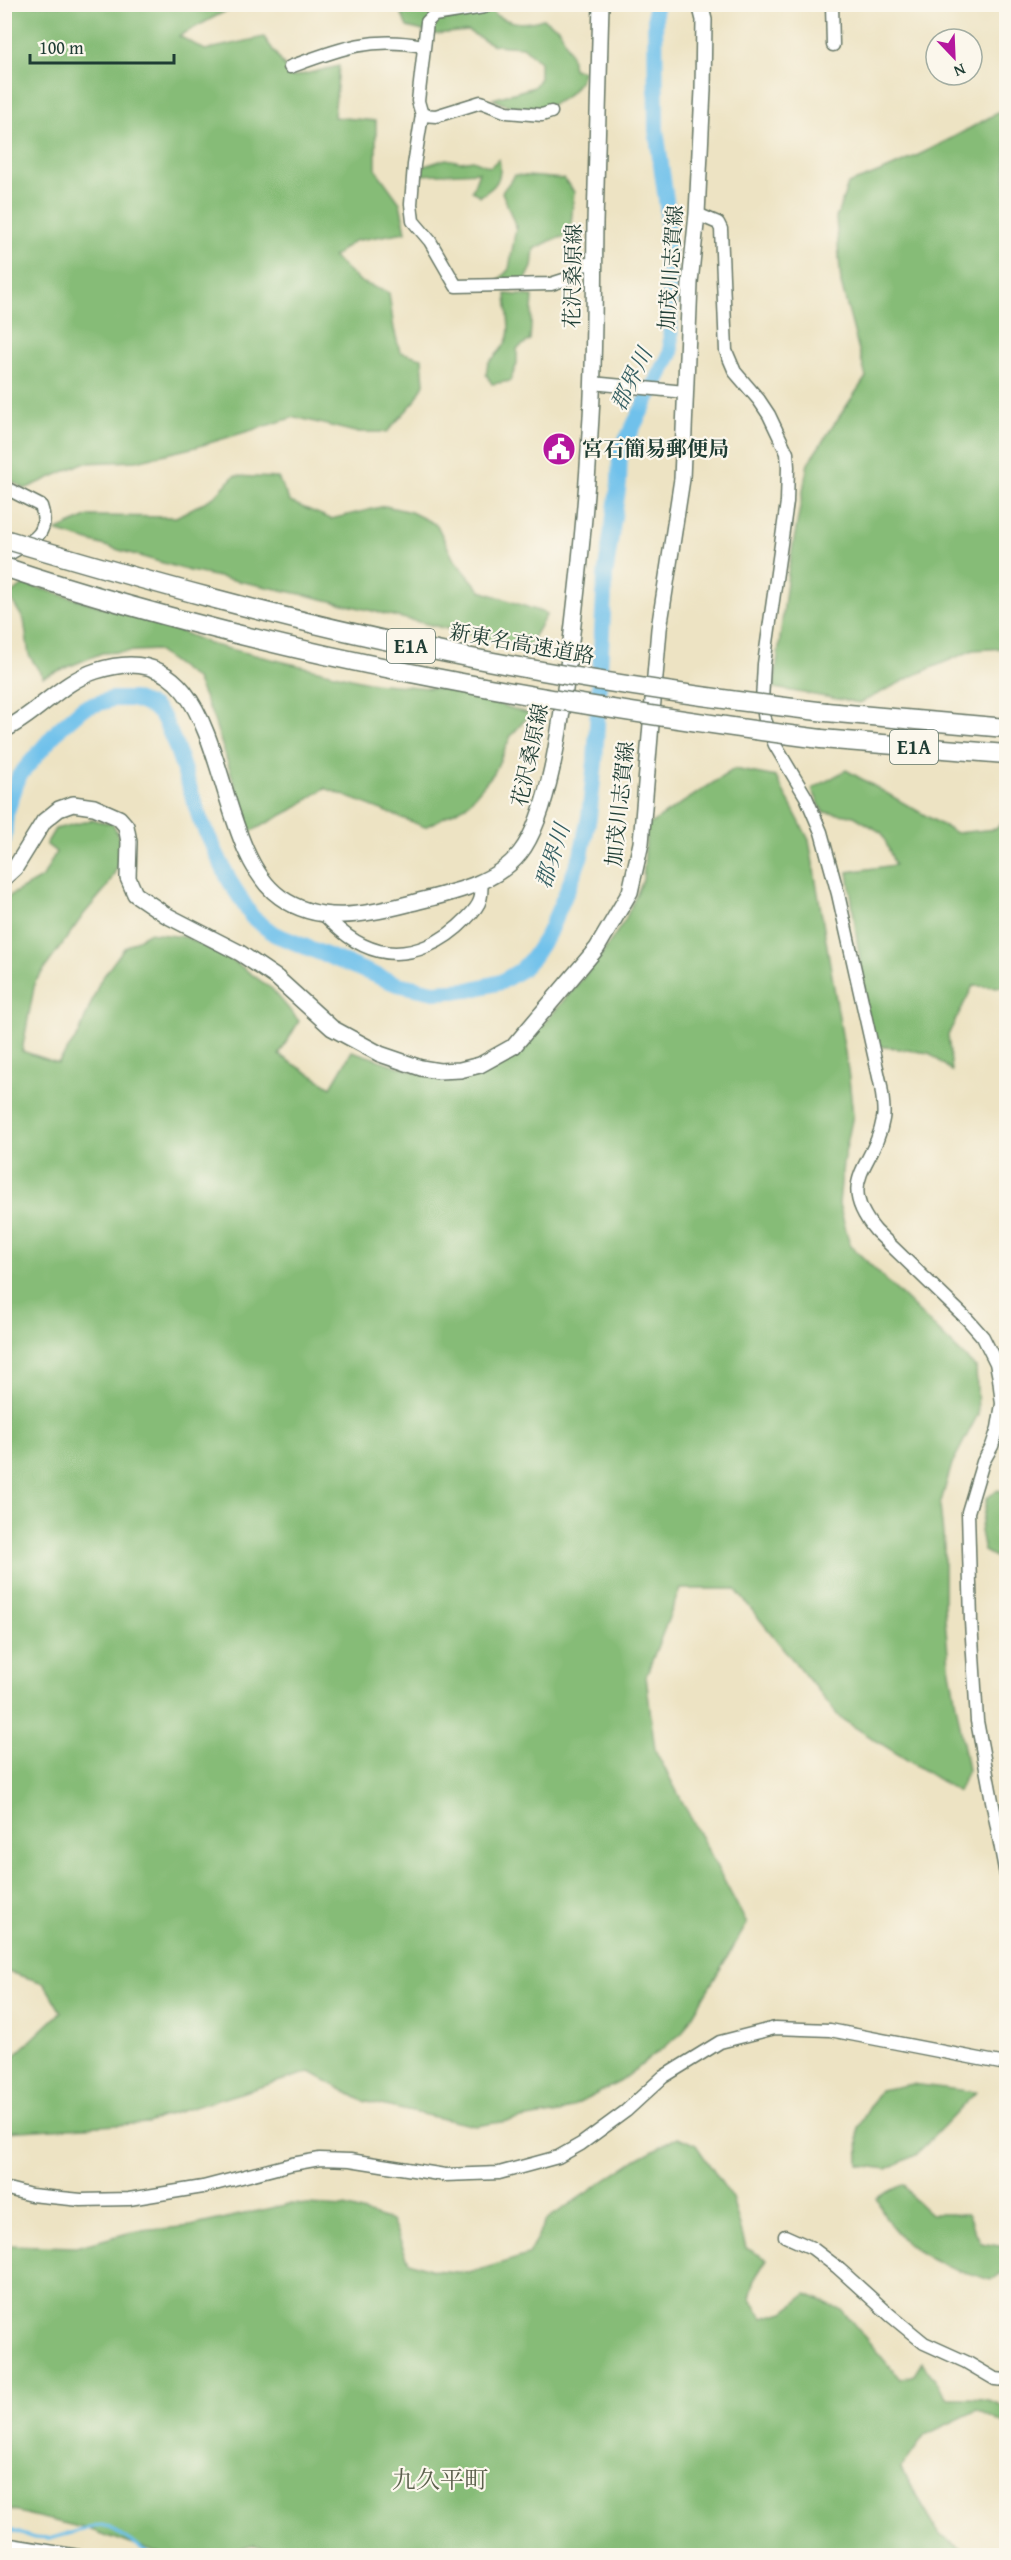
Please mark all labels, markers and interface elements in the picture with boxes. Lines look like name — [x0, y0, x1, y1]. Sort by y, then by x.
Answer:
scale bar — [30, 27, 174, 65]
north arrow — [924, 27, 984, 87]
text: 100 m — [39, 34, 84, 61]
text: N — [950, 58, 969, 84]
street label: 加茂川志賀線 — [651, 204, 690, 332]
street label: 花沢桑原線 — [556, 223, 589, 329]
water label: 郡界川 — [602, 341, 661, 416]
public building icon: 宮石簡易郵便局 — [541, 431, 577, 467]
place label: 宮石簡易郵便局 — [582, 433, 729, 464]
street label: 新東名高速道路 — [447, 615, 597, 672]
road number: E1A — [387, 629, 435, 663]
street label: 花沢桑原線 — [503, 700, 556, 809]
road number: E1A — [890, 730, 938, 764]
street label: 加茂川志賀線 — [598, 740, 642, 868]
water label: 郡界川 — [527, 818, 578, 892]
district label: 九久平町 — [392, 2462, 488, 2497]

